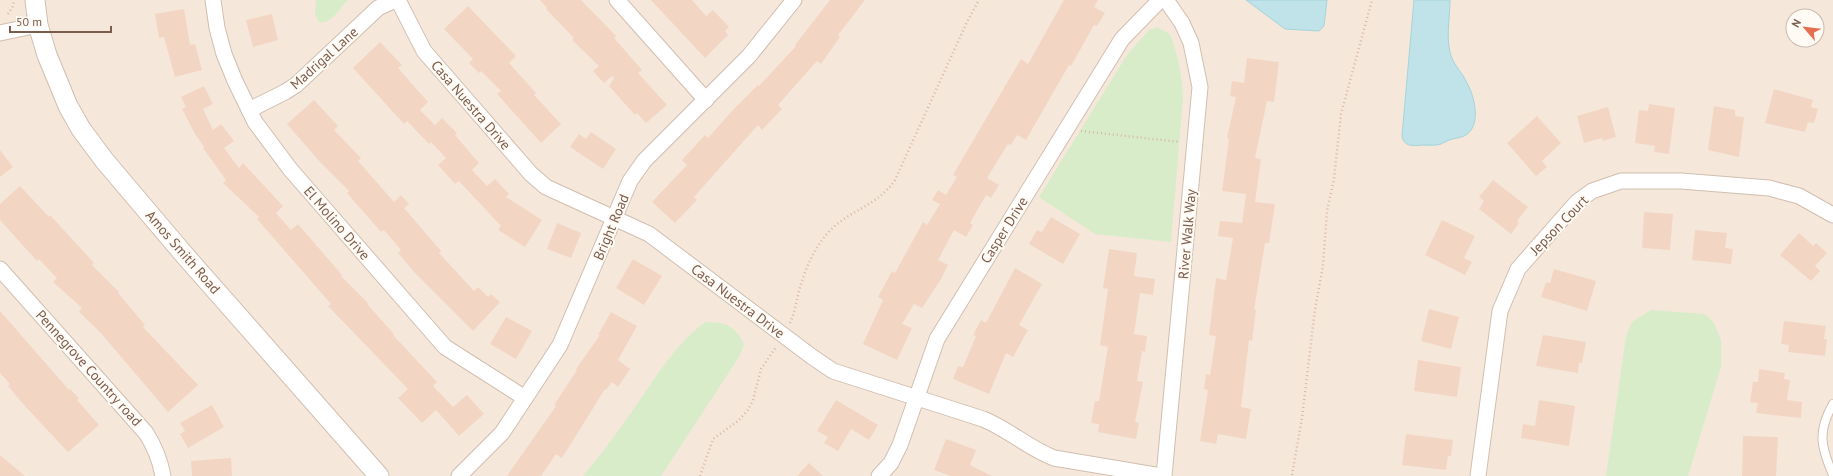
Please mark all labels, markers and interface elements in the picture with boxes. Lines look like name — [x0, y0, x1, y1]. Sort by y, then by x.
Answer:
scale bar — [10, 8, 111, 34]
north arrow — [1785, 8, 1825, 48]
text: 50 m — [16, 14, 42, 29]
text: N — [1788, 17, 1804, 30]
street label: Madrigal Lane — [286, 23, 362, 93]
street label: Casa Nuestra Drive — [427, 57, 515, 153]
street label: El Molino Drive — [300, 182, 374, 264]
street label: River Walk Way — [1174, 188, 1200, 280]
street label: Bright Road — [589, 191, 633, 263]
street label: Jepson Court — [1525, 191, 1592, 259]
street label: Casper Drive — [976, 193, 1032, 267]
street label: Amos Smith Road — [142, 206, 224, 298]
street label: Casa Nuestra Drive — [688, 260, 788, 342]
street label: Pennegrove Country road — [32, 306, 146, 430]

